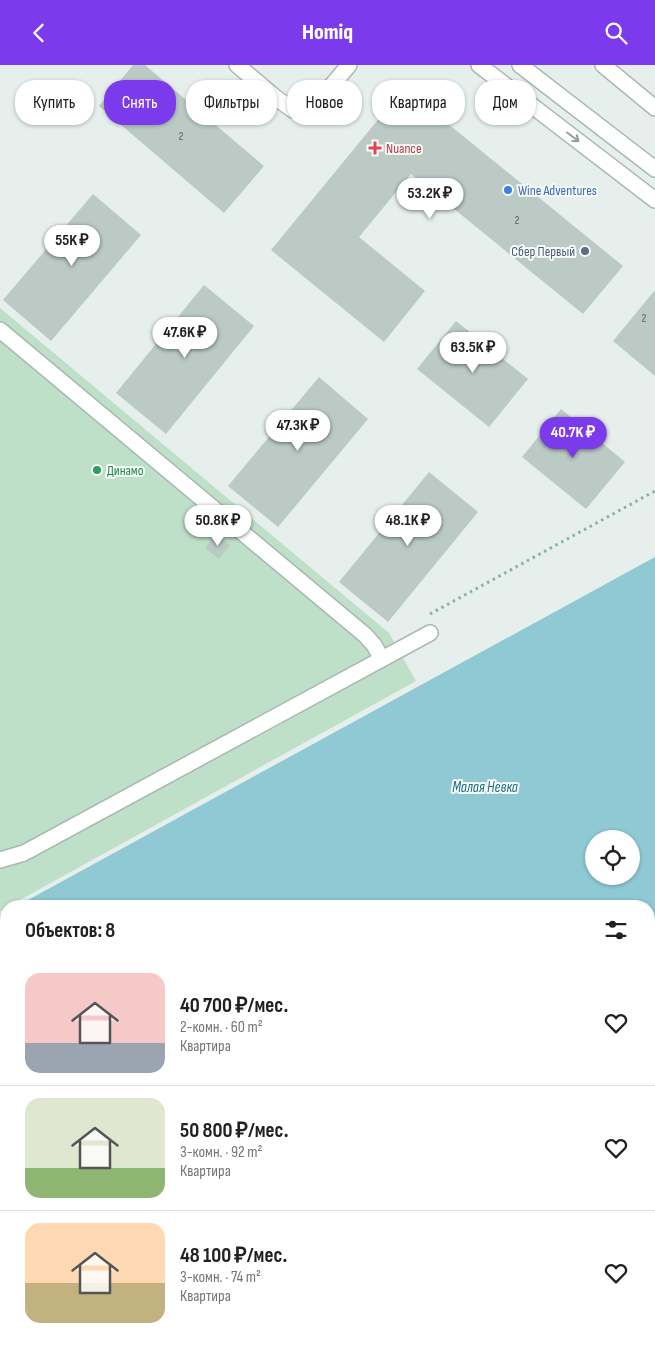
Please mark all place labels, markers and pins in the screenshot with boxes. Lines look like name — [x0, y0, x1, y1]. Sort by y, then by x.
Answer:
place label: Nuance — [386, 140, 422, 157]
marker: Nuance — [368, 141, 382, 155]
pin: 53.2K ₽ — [384, 177, 476, 220]
place label: Wine Adventures — [518, 182, 597, 199]
marker: Wine Adventures — [502, 184, 514, 196]
pin: 55K ₽ — [37, 225, 107, 267]
place label: Сбер Первый — [511, 243, 575, 260]
marker: Сбер Первый — [579, 245, 591, 257]
pin: 47.6K ₽ — [139, 317, 231, 359]
pin: 63.5K ₽ — [427, 331, 519, 374]
pin: 47.3K ₽ — [252, 409, 344, 452]
pin: 40.7K ₽ — [527, 417, 619, 459]
place label: Динамо — [107, 462, 144, 479]
marker: Динамо — [91, 464, 103, 476]
pin: 50.8K ₽ — [172, 505, 264, 547]
pin: 48.1K ₽ — [362, 505, 454, 547]

